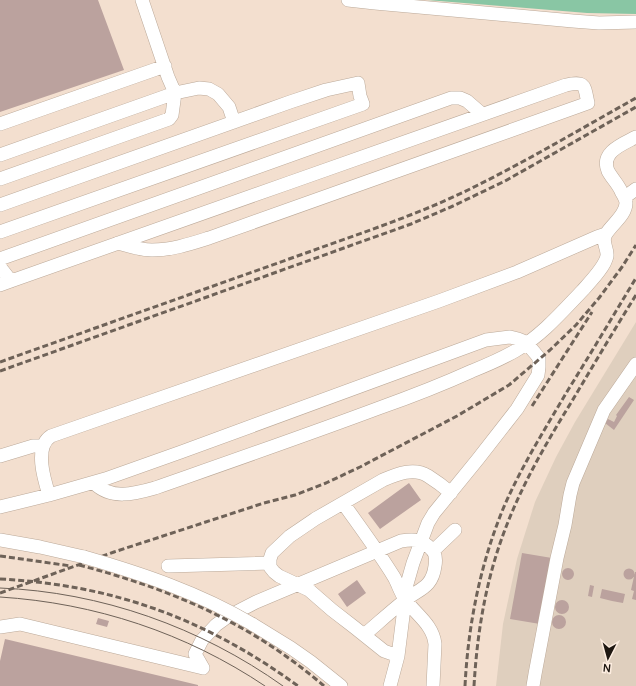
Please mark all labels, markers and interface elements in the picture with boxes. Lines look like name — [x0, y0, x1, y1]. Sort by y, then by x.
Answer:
north arrow — [588, 638, 628, 678]
text: N — [602, 661, 612, 676]

